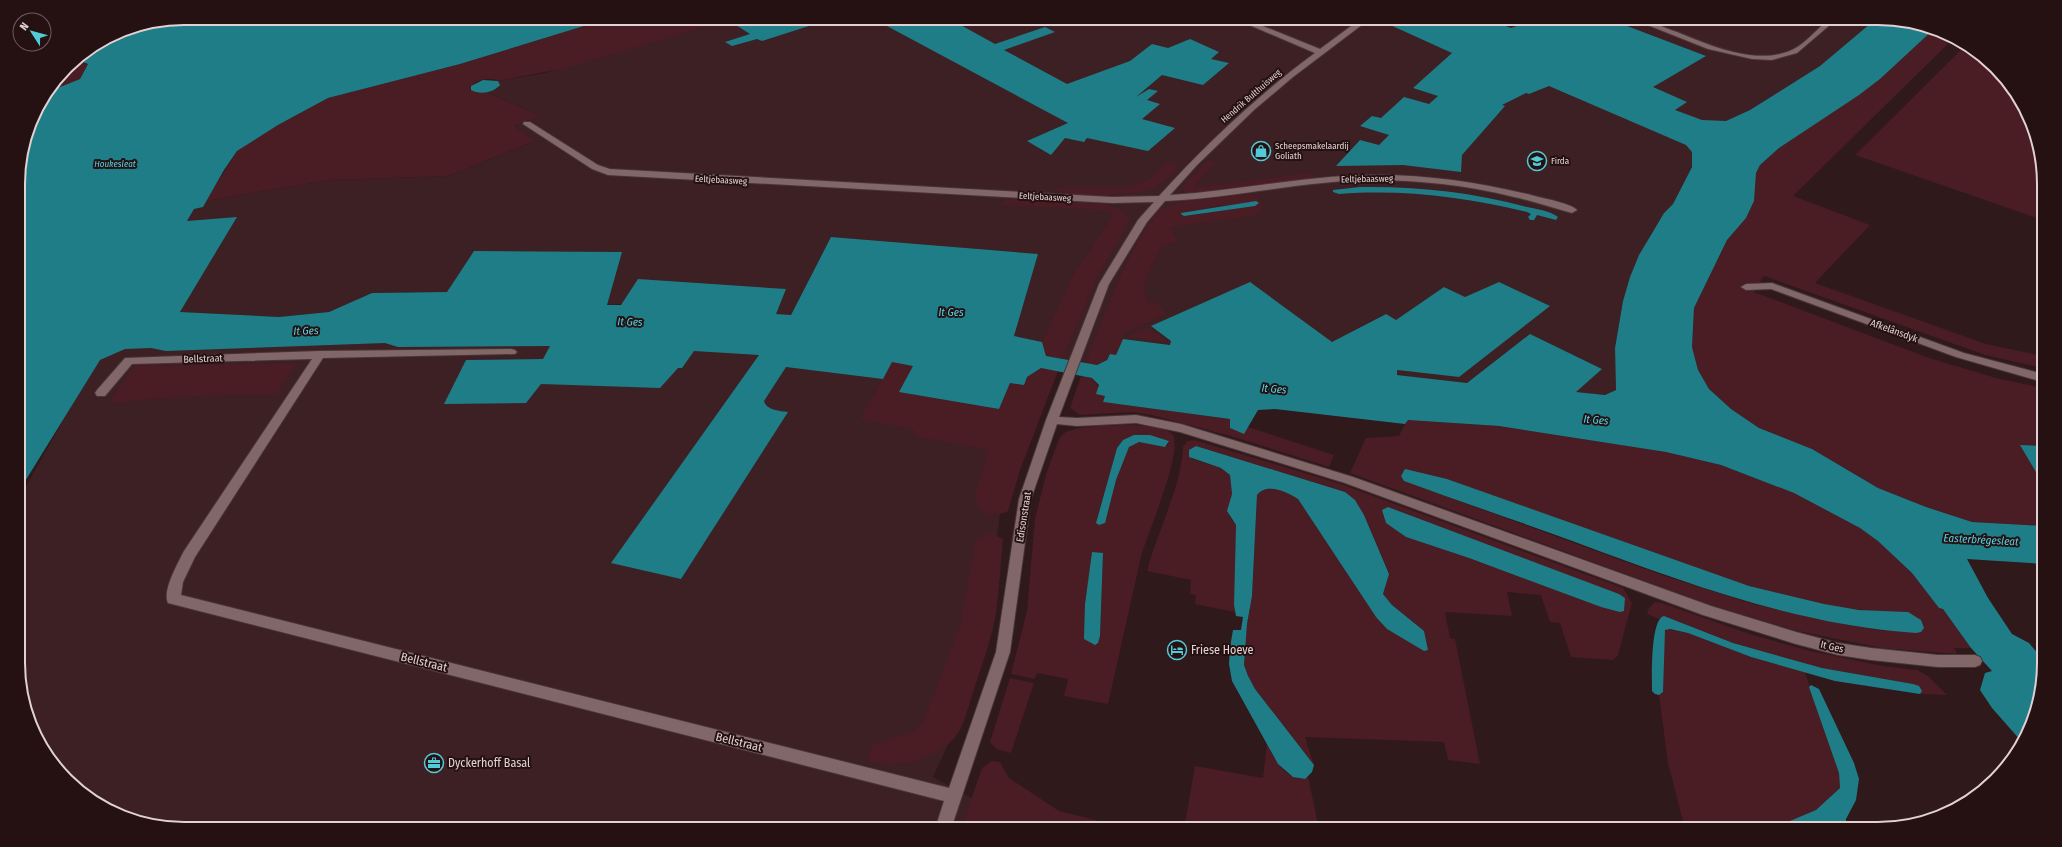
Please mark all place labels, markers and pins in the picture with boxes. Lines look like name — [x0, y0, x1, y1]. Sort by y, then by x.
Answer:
shop icon: Scheepsmakelaardij Goliath — [1250, 140, 1272, 162]
place label: Scheepsmakelaardij Goliath — [1275, 141, 1349, 161]
school or university icon: Firda — [1526, 150, 1548, 172]
place label: Firda — [1551, 156, 1570, 166]
hotel icon: Friese Hoeve — [1166, 639, 1188, 661]
place label: Friese Hoeve — [1191, 643, 1254, 657]
office icon: Dyckerhoff Basal — [423, 752, 445, 774]
place label: Dyckerhoff Basal — [448, 756, 530, 770]

